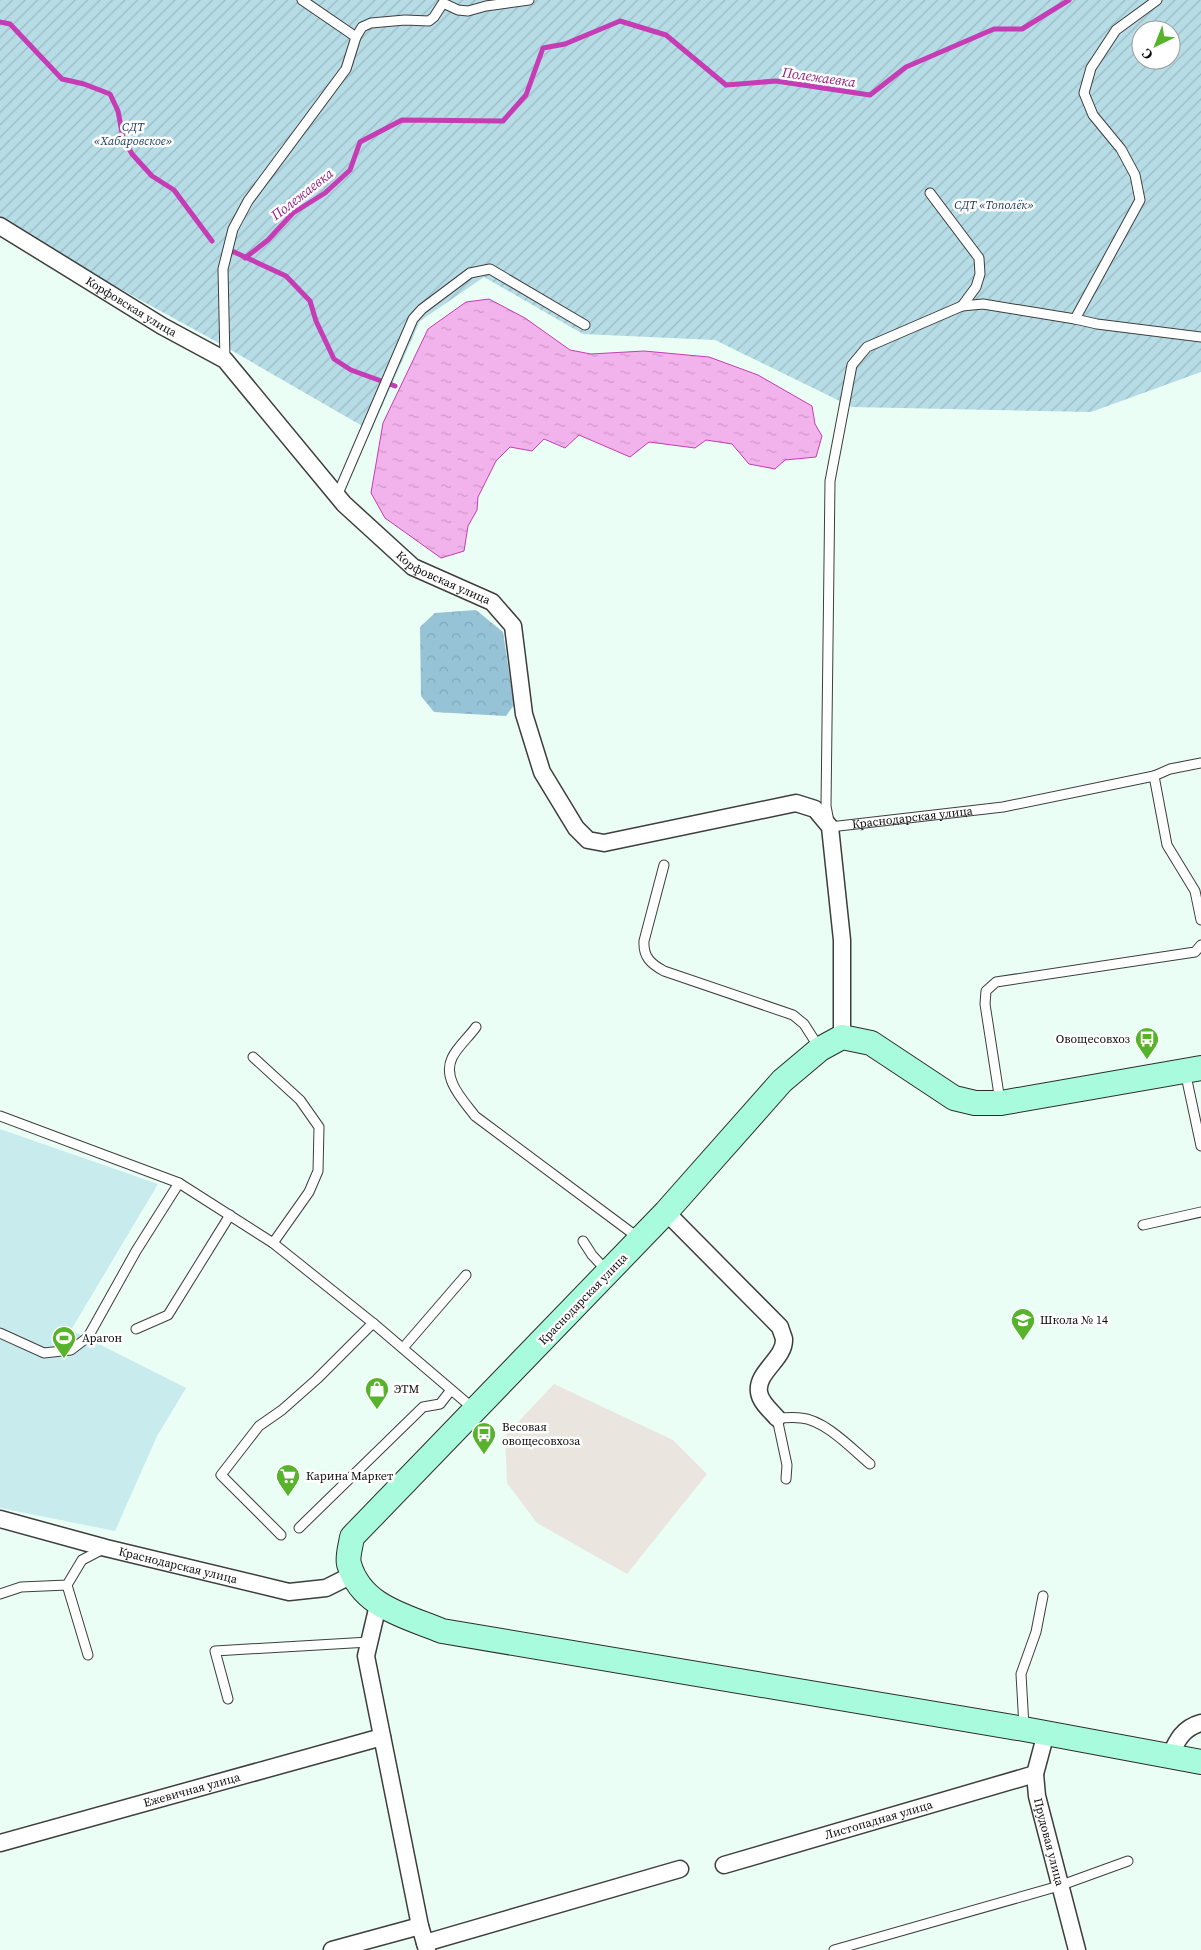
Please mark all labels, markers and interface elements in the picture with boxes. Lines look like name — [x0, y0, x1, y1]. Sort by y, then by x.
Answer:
north arrow — [1131, 20, 1181, 70]
text: С — [1137, 44, 1157, 65]
water label: Полежаевка — [780, 62, 858, 92]
park label: СДТ «Хабаровское» — [94, 119, 172, 149]
water label: Полежаевка — [266, 163, 338, 225]
park label: СДТ «Тополёк» — [954, 197, 1034, 213]
street label: Корфовская улица — [83, 273, 180, 341]
street label: Корфовская улица — [393, 547, 494, 609]
street label: Краснодарская улица — [851, 802, 975, 832]
bus stop icon: Овощесовхоз — [1134, 1026, 1160, 1060]
place label: Овощесовхоз — [1056, 1031, 1130, 1047]
street label: Краснодарская улица — [535, 1249, 632, 1348]
school or university icon: Школа № 14 — [1010, 1307, 1036, 1341]
place label: Школа № 14 — [1040, 1312, 1108, 1328]
sports icon: Арагон — [51, 1325, 77, 1359]
place label: Арагон — [82, 1330, 123, 1346]
shop icon: ЭТМ — [364, 1376, 390, 1410]
place label: ЭТМ — [394, 1381, 419, 1397]
place label: Весовая овощесовхоза — [502, 1419, 581, 1449]
bus stop icon: Весовая овощесовхоза — [471, 1421, 497, 1455]
supermarket icon: Карина Маркет — [275, 1463, 301, 1497]
place label: Карина Маркет — [306, 1468, 394, 1484]
street label: Краснодарская улица — [117, 1543, 240, 1588]
street label: Ежевичная улица — [142, 1769, 243, 1811]
street label: Листопадная улица — [823, 1796, 935, 1843]
street label: Прудовая улица — [1030, 1796, 1068, 1888]

